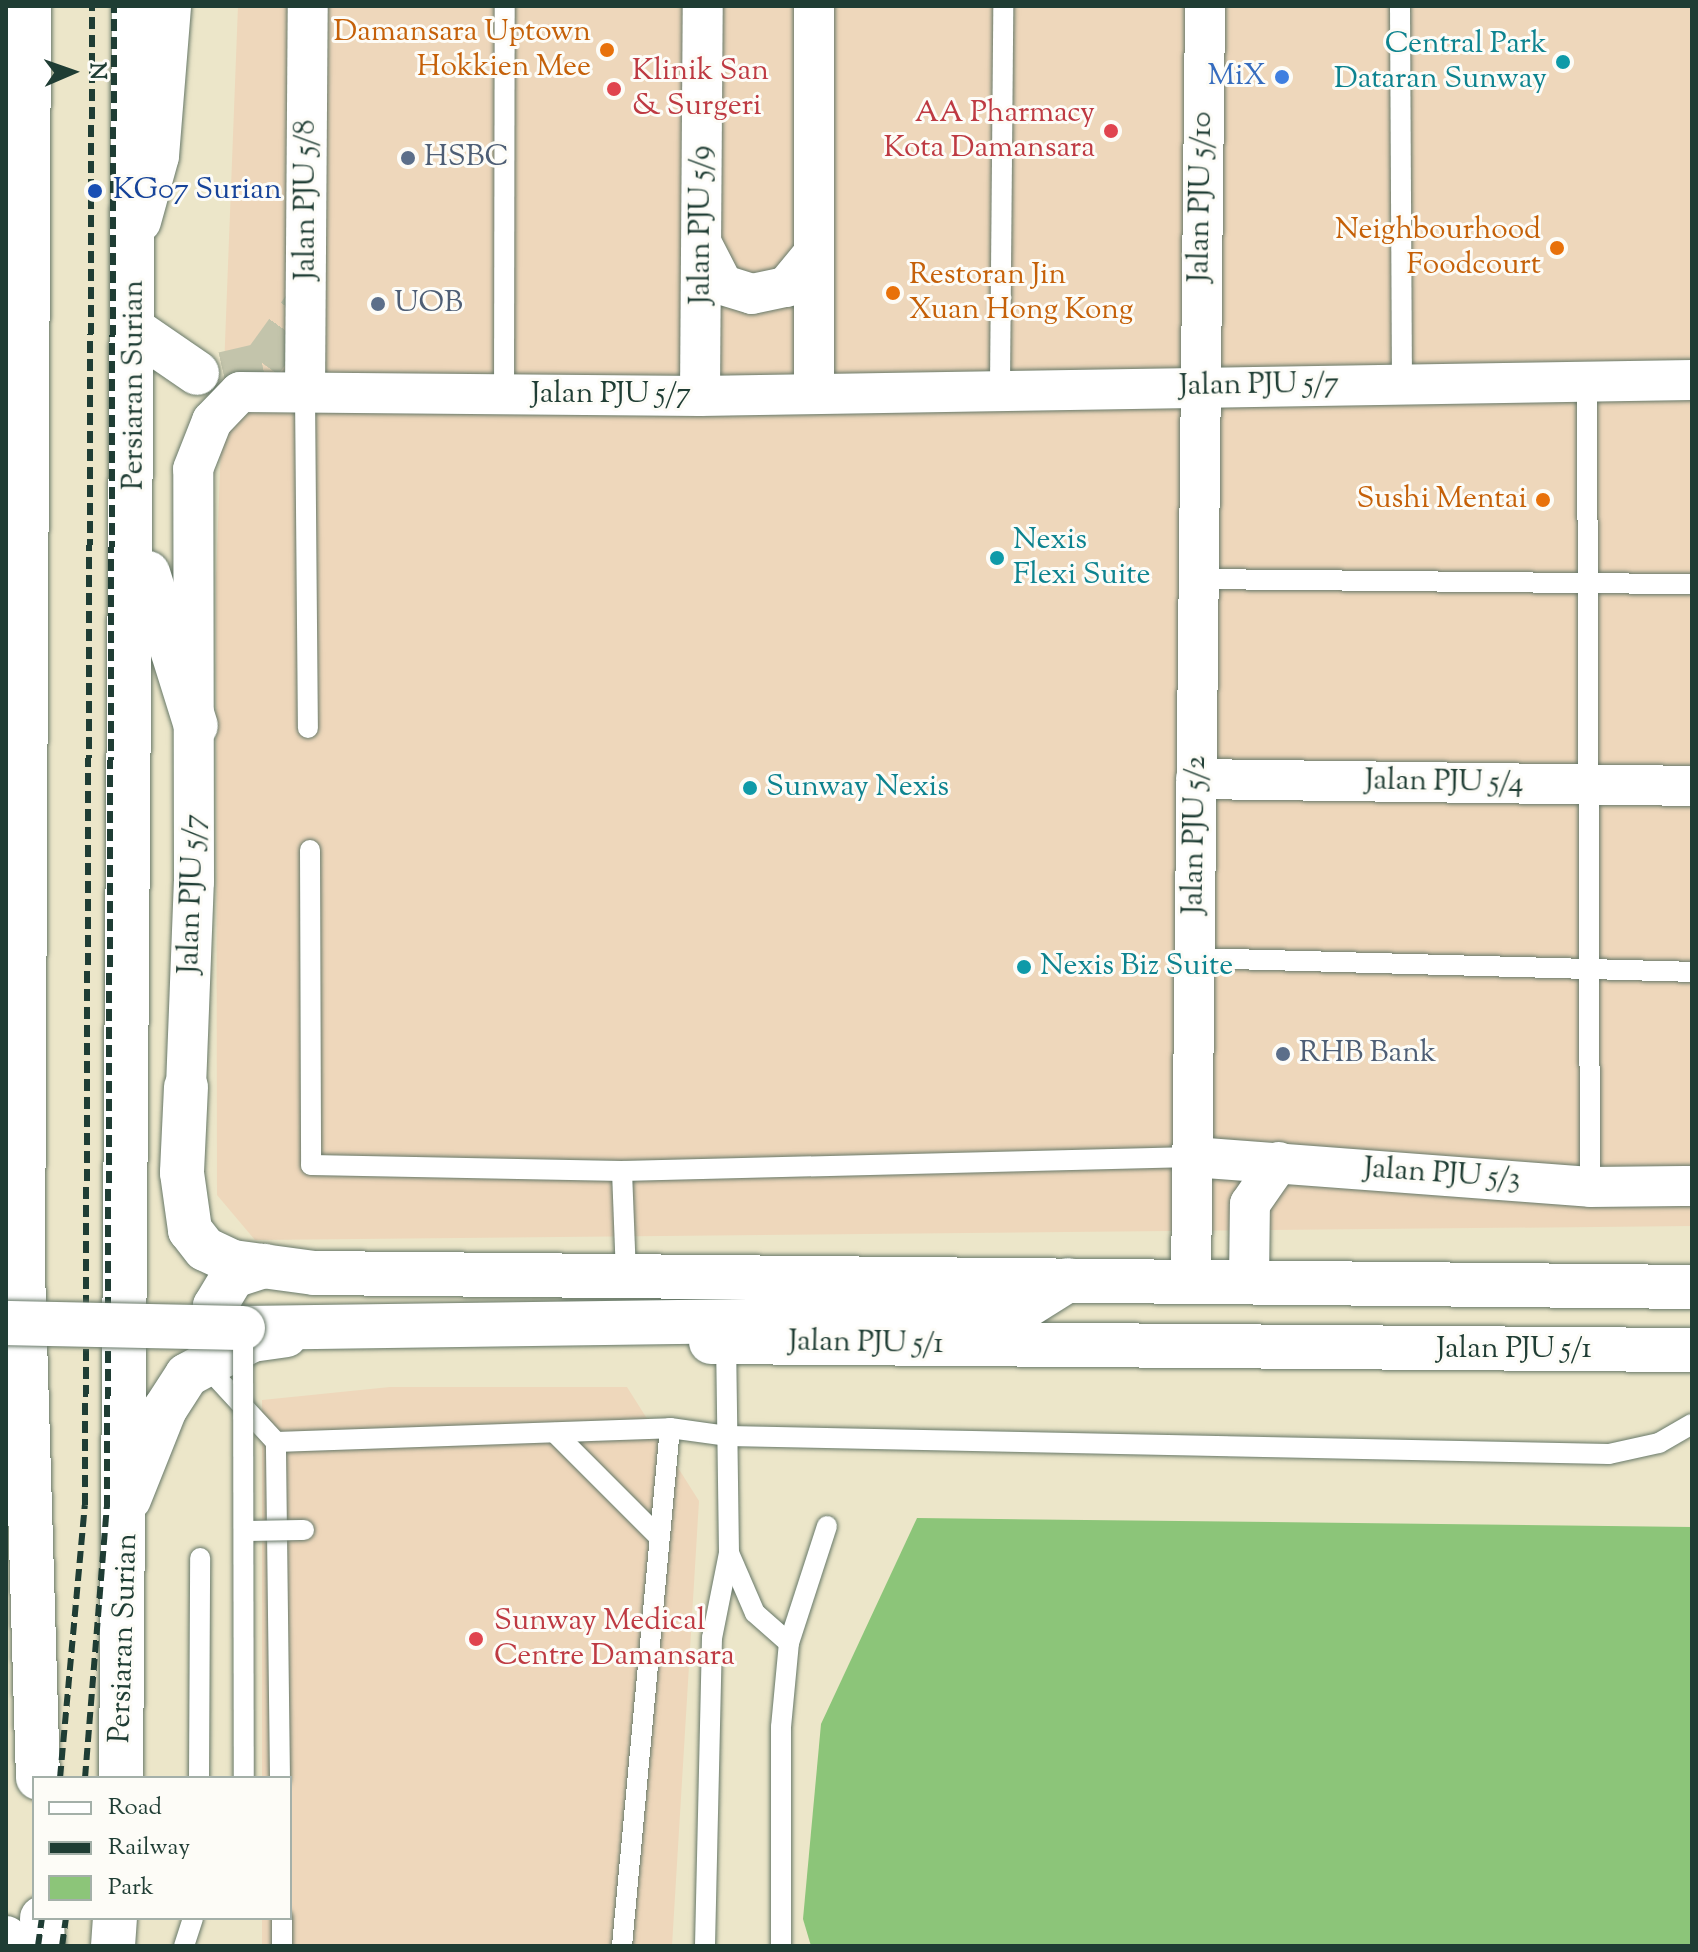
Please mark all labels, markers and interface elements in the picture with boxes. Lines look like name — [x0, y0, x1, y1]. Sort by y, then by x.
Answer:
place label: Damansara Uptown Hokkien Mee — [333, 15, 591, 86]
place label: Central Park Dataran Sunway — [1334, 27, 1547, 98]
north arrow — [32, 32, 112, 112]
marker: Damansara Uptown Hokkien Mee — [598, 41, 616, 59]
marker: Central Park Dataran Sunway — [1554, 53, 1572, 71]
place label: Klinik San & Surgeri — [632, 54, 769, 124]
place label: MiX — [1207, 59, 1266, 95]
text: N — [80, 62, 112, 80]
marker: MiX — [1273, 68, 1291, 86]
marker: Klinik San & Surgeri — [603, 78, 625, 100]
place label: AA Pharmacy Kota Damansara — [884, 96, 1095, 166]
street label: Jalan PJU 5/10 — [1183, 111, 1221, 283]
street label: Jalan PJU 5/8 — [289, 120, 325, 280]
marker: AA Pharmacy Kota Damansara — [1102, 122, 1120, 140]
place label: HSBC — [424, 140, 509, 176]
street label: Jalan PJU 5/9 — [684, 145, 720, 305]
marker: HSBC — [399, 149, 417, 167]
place label: KG07 Surian — [113, 173, 282, 209]
marker: KG07 Surian — [84, 180, 106, 202]
place label: Neighbourhood Foodcourt — [1335, 213, 1541, 284]
marker: Neighbourhood Foodcourt — [1548, 239, 1566, 257]
place label: Restoran Jin Xuan Hong Kong — [909, 258, 1133, 328]
street label: Persiaran Surian — [117, 280, 153, 490]
marker: Restoran Jin Xuan Hong Kong — [884, 284, 902, 302]
place label: UOB — [394, 286, 463, 322]
marker: UOB — [369, 295, 387, 313]
street label: Jalan PJU 5/7 — [1179, 367, 1339, 405]
street label: Jalan PJU 5/7 — [531, 377, 691, 413]
place label: Sushi Mentai — [1356, 482, 1527, 518]
marker: Sushi Mentai — [1534, 491, 1552, 509]
place label: Nexis Flexi Suite — [1013, 523, 1150, 594]
marker: Nexis Flexi Suite — [988, 549, 1006, 567]
street label: Jalan PJU 5/2 — [1177, 755, 1215, 915]
street label: Jalan PJU 5/4 — [1364, 764, 1524, 802]
place label: Sunway Nexis — [766, 770, 949, 806]
marker: Sunway Nexis — [741, 779, 759, 797]
street label: Jalan PJU 5/7 — [172, 813, 214, 975]
place label: Nexis Biz Suite — [1040, 949, 1233, 985]
marker: Nexis Biz Suite — [1015, 958, 1033, 976]
place label: RHB Bank — [1299, 1036, 1436, 1072]
marker: RHB Bank — [1274, 1045, 1292, 1063]
street label: Jalan PJU 5/3 — [1362, 1152, 1522, 1198]
street label: Jalan PJU 5/1 — [788, 1325, 944, 1363]
street label: Jalan PJU 5/1 — [1436, 1332, 1592, 1368]
street label: Persiaran Surian — [103, 1532, 147, 1744]
place label: Sunway Medical Centre Damansara — [494, 1604, 735, 1674]
marker: Sunway Medical Centre Damansara — [465, 1628, 487, 1650]
legend — [32, 1776, 292, 1920]
text: Road — [108, 1791, 162, 1825]
text: Railway — [108, 1831, 190, 1865]
text: Park — [108, 1871, 154, 1905]

